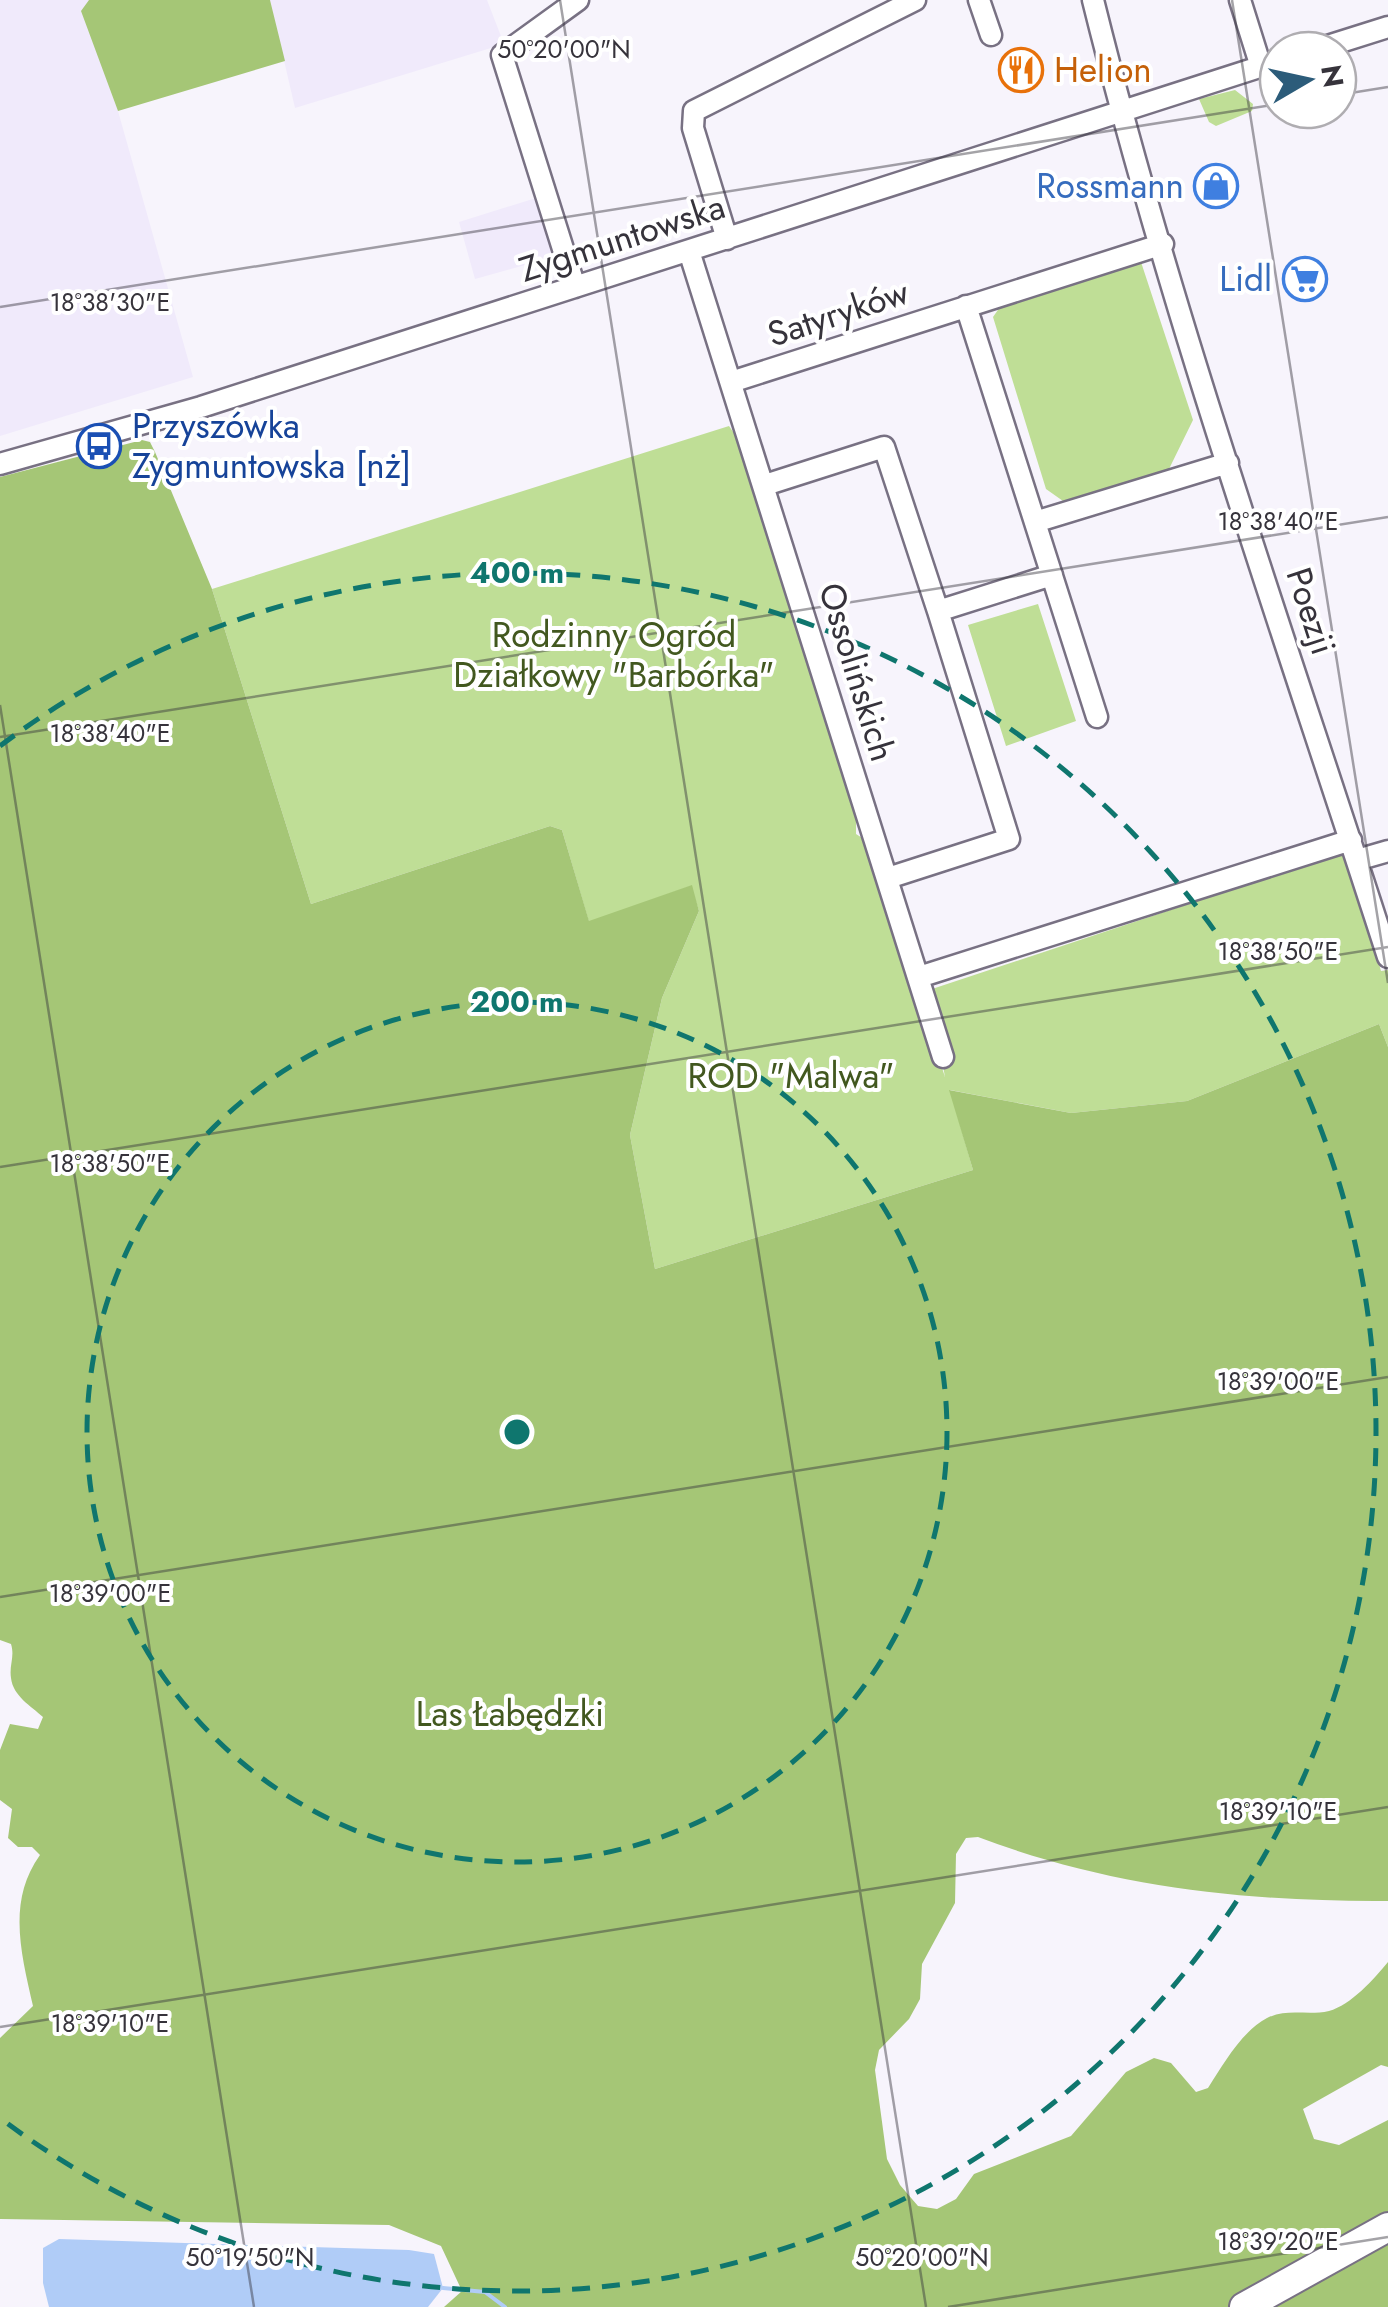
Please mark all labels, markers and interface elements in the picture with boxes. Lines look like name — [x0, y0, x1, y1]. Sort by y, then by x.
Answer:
north arrow — [1258, 30, 1358, 130]
text: 50°20'00"N — [497, 31, 631, 67]
place label: Helion — [1054, 45, 1152, 95]
restaurant icon: Helion — [998, 47, 1044, 93]
text: N — [1310, 62, 1354, 90]
place label: Rossmann — [1036, 161, 1184, 211]
shop icon: Rossmann — [1193, 163, 1239, 209]
street label: Zygmuntowska — [513, 181, 731, 295]
place label: Lidl — [1219, 254, 1272, 304]
supermarket icon: Lidl — [1282, 256, 1328, 302]
street label: Satyryków — [761, 267, 915, 359]
text: 18°38'30"E — [50, 284, 170, 320]
place label: Przyszówka Zygmuntowska [nż] — [132, 401, 411, 491]
bus stop icon: Przyszówka Zygmuntowska [nż] — [76, 423, 122, 469]
text: 18°38'40"E — [1217, 503, 1339, 539]
text: 400 m — [470, 551, 564, 594]
street label: Poezji — [1274, 561, 1348, 661]
street label: Ossolińskich — [806, 577, 908, 767]
park label: Rodzinny Ogród Działkowy "Barbórka" — [453, 610, 775, 700]
text: 18°38'40"E — [49, 715, 171, 751]
text: 18°38'50"E — [1218, 933, 1338, 969]
text: 200 m — [471, 980, 564, 1023]
park label: ROD "Malwa" — [688, 1051, 894, 1101]
text: 18°38'50"E — [50, 1145, 170, 1181]
text: 18°39'00"E — [1217, 1363, 1339, 1399]
centre of rings — [499, 1414, 535, 1450]
text: 18°39'00"E — [49, 1575, 171, 1611]
park label: Las Łabędzki — [416, 1689, 604, 1739]
text: 18°39'10"E — [1219, 1793, 1337, 1829]
text: 18°39'10"E — [51, 2005, 169, 2041]
text: 18°39'20"E — [1217, 2223, 1339, 2259]
text: 50°19'50"N — [186, 2239, 314, 2275]
text: 50°20'00"N — [855, 2239, 989, 2275]

